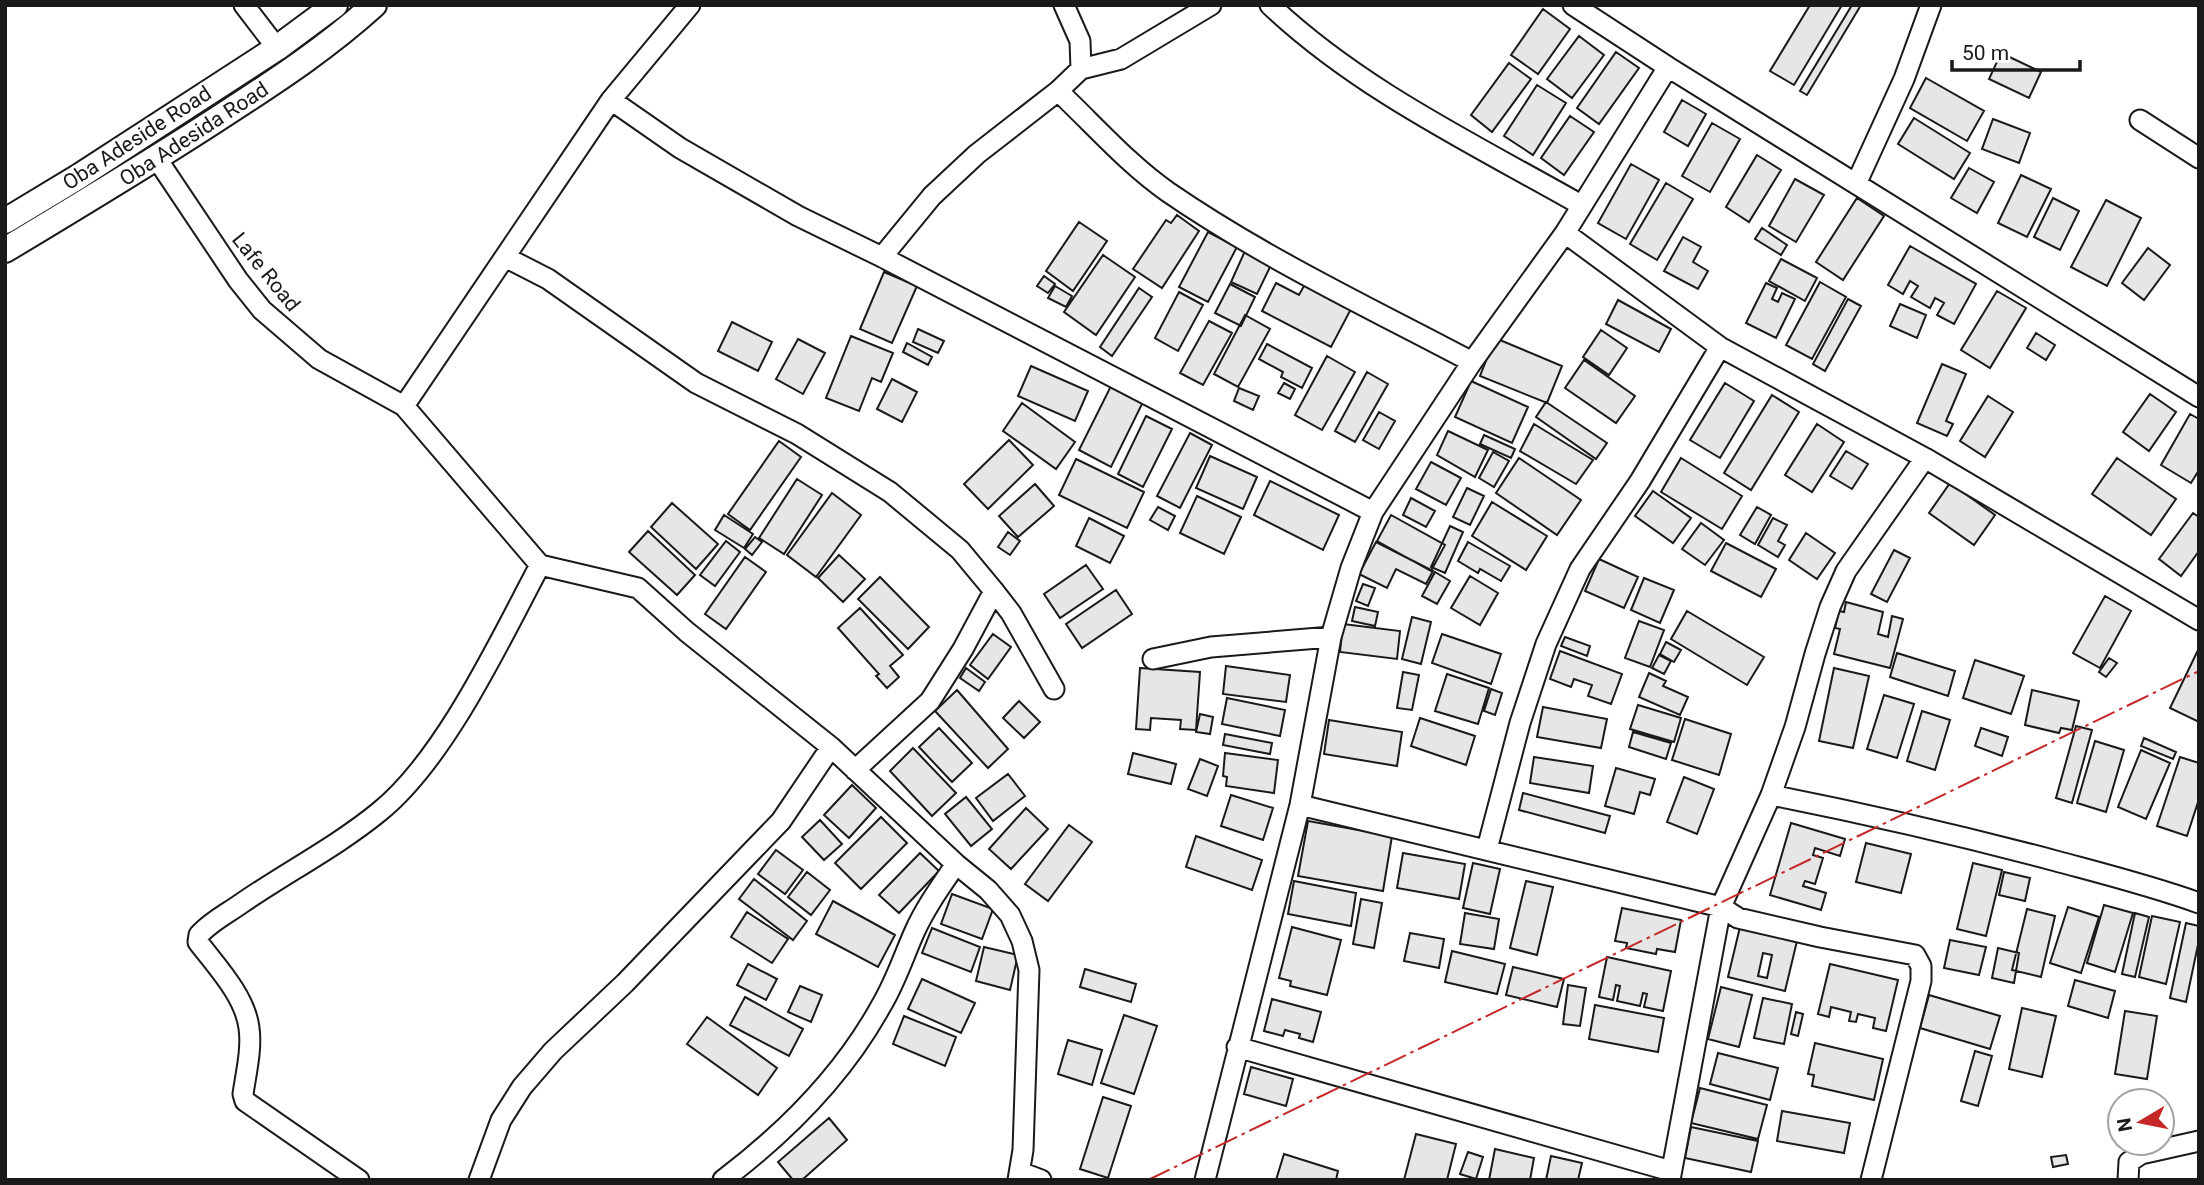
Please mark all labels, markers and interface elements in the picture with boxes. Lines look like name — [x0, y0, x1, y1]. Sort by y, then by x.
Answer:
scale bar — [1952, 28, 2080, 72]
text: 50 m — [1962, 41, 2009, 65]
street label: Oba Adesida Road — [115, 77, 273, 191]
street label: Oba Adeside Road — [58, 81, 216, 195]
street label: Lafe Road — [227, 228, 305, 316]
north arrow — [2106, 1087, 2176, 1157]
text: N — [2112, 1116, 2137, 1133]

